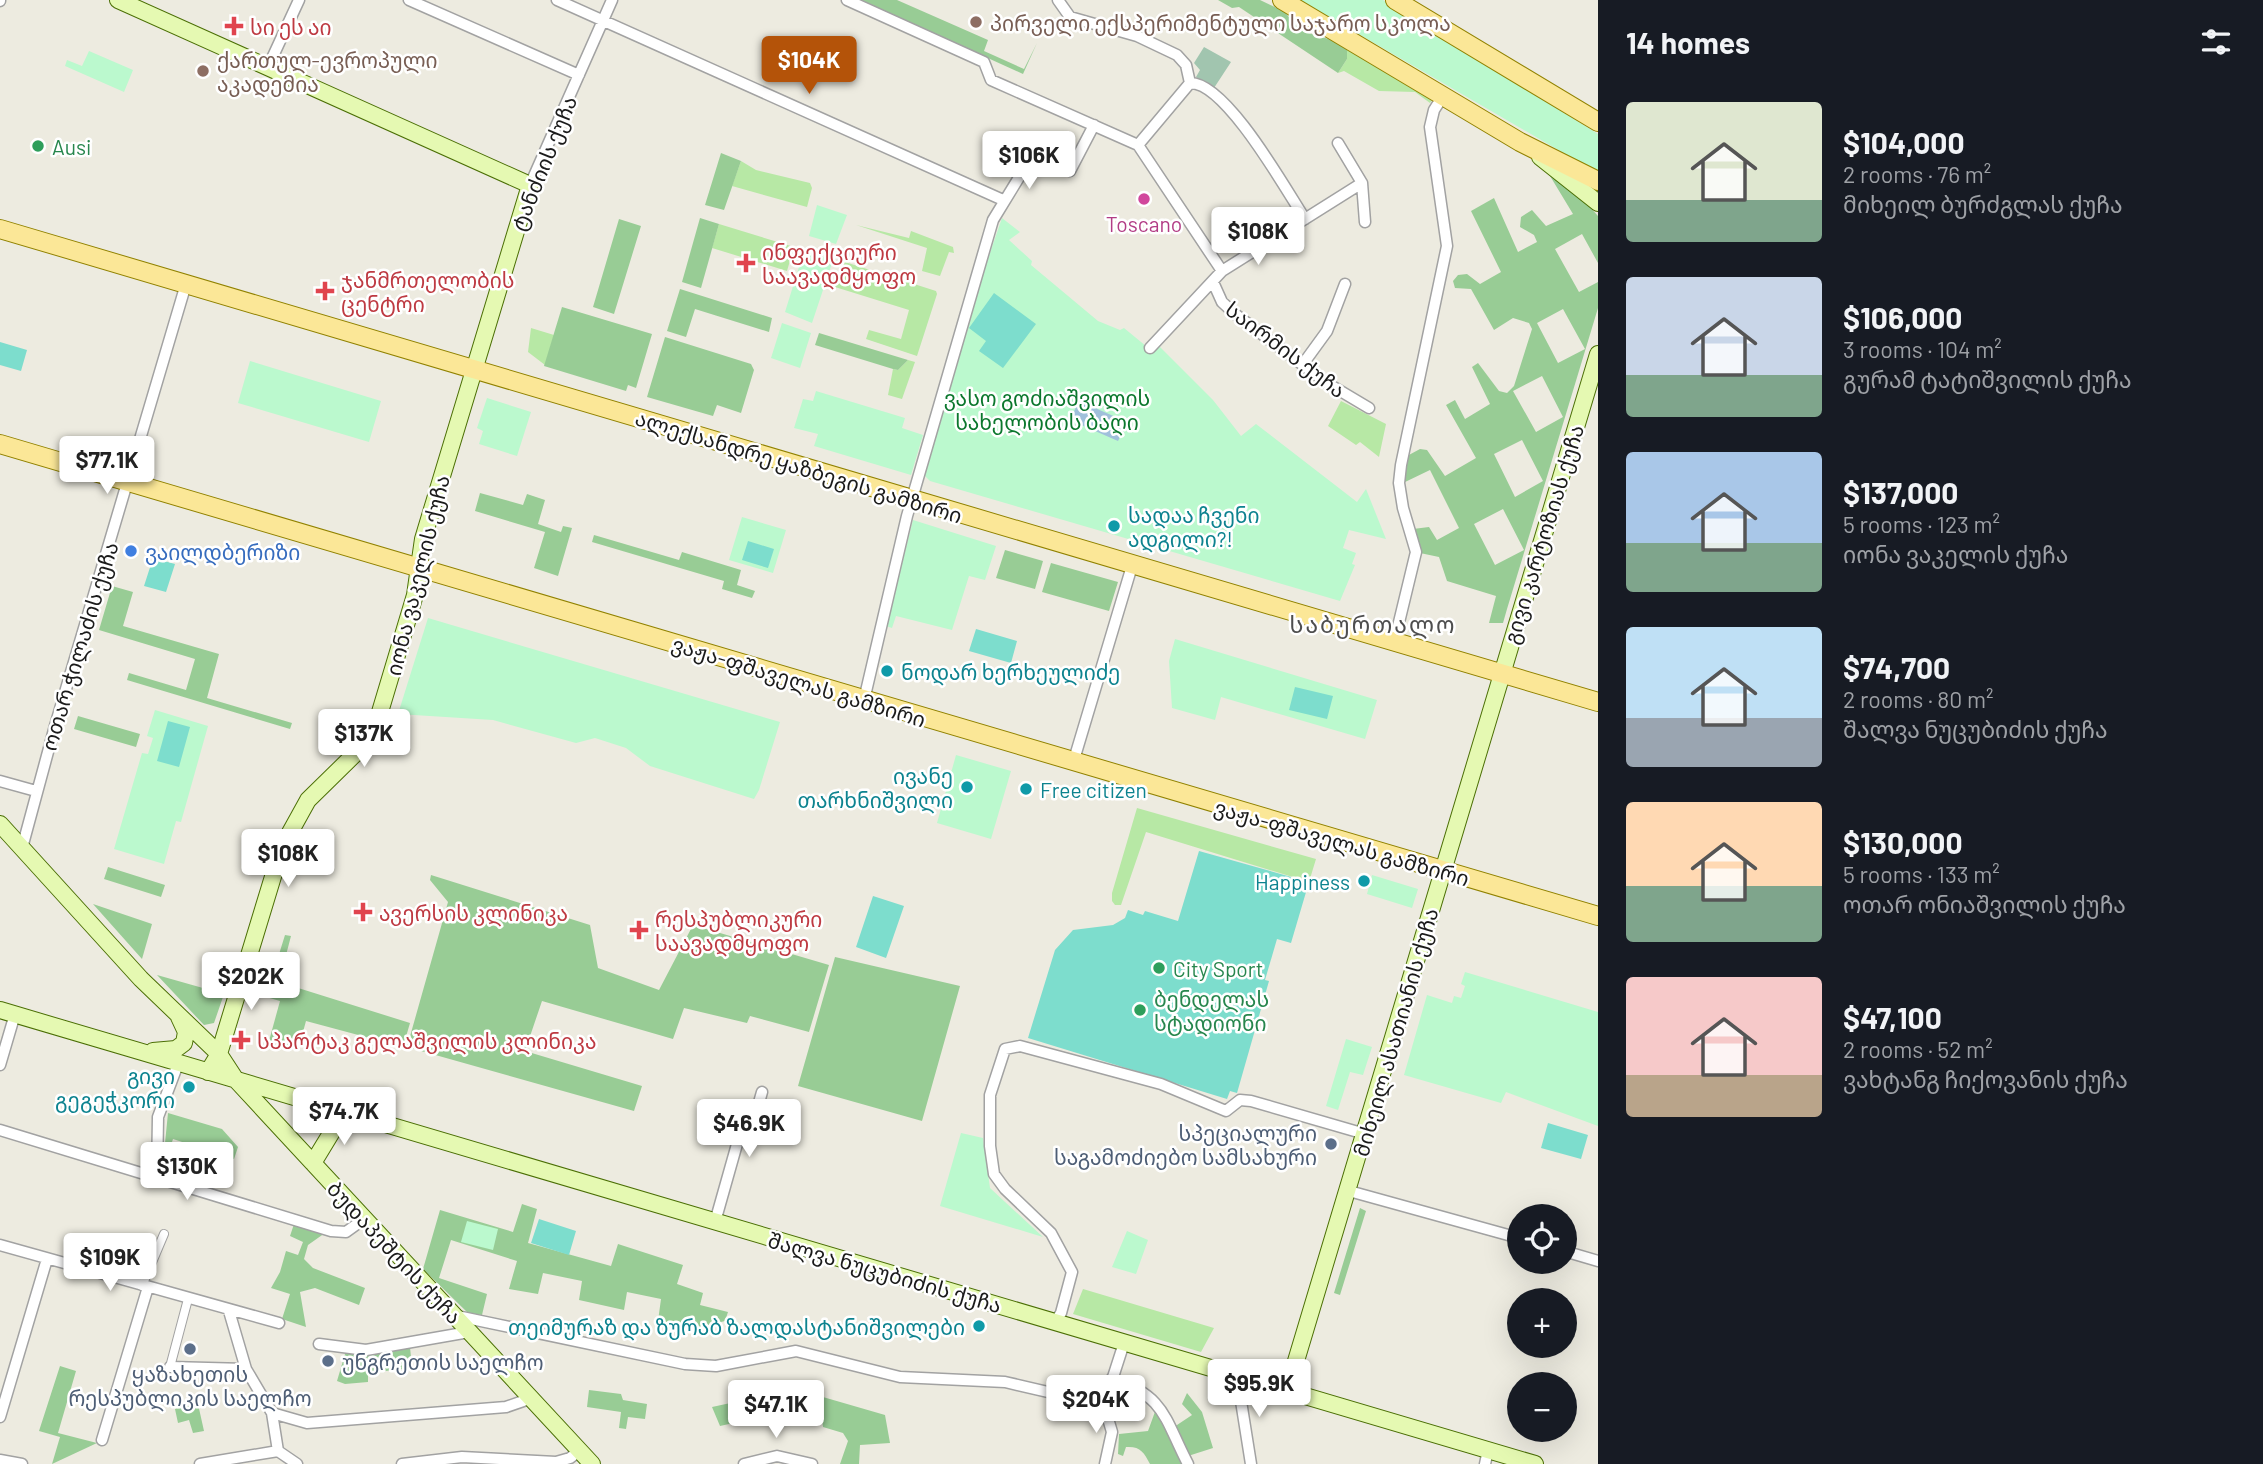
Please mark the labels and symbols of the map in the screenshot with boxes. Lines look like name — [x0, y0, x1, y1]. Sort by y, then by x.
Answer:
place label: პირველი ექსპერიმენტული საჯარო სკოლა — [990, 10, 1451, 37]
place label: სი ეს აი — [250, 14, 332, 40]
marker: პირველი ექსპერიმენტული საჯარო სკოლა — [968, 14, 984, 30]
marker: სი ეს აი — [224, 16, 244, 36]
pin: $104K — [760, 36, 858, 96]
place label: ქართულ-ევროპული აკადემია — [217, 47, 438, 98]
marker: ქართულ-ევროპული აკადემია — [195, 63, 211, 79]
street label: ტანძიის ქუჩა — [505, 92, 582, 234]
pin: $106K — [980, 132, 1078, 191]
place label: Ausi — [52, 134, 91, 159]
marker: Ausi — [30, 138, 46, 154]
marker: Toscano — [1136, 191, 1152, 207]
pin: $108K — [1209, 208, 1307, 267]
place label: Toscano — [1106, 211, 1182, 236]
place label: ინფექციური საავადმყოფო — [762, 239, 916, 290]
marker: ინფექციური საავადმყოფო — [736, 253, 756, 273]
place label: ჯანმრთელობის ცენტრი — [341, 267, 515, 317]
marker: ჯანმრთელობის ცენტრი — [315, 281, 335, 301]
street label: საირმის ქუჩა — [1220, 296, 1351, 403]
park label: ვასო გოძიაშვილის სახელობის ბაღი — [944, 385, 1150, 436]
street label: ალექსანდრე ყაზბეგის გამზირი — [632, 404, 965, 530]
street label: გივი კარტოზიას ქუჩა — [1498, 421, 1589, 647]
pin: $77.1K — [50, 436, 164, 496]
street label: იონა ვაკელის ქუჩა — [380, 472, 456, 678]
place label: სადაა ჩვენი ადგილი?! — [1128, 502, 1260, 553]
marker: სადაა ჩვენი ადგილი?! — [1106, 518, 1122, 534]
street label: ოთარ ჭილაძის ქუჩა — [35, 539, 125, 754]
place label: ვაილდბერიზი — [145, 539, 300, 566]
marker: ვაილდბერიზი — [123, 543, 139, 559]
district label: საბურთალო — [1289, 610, 1457, 639]
street label: ვაჟა-ფშაველას გამზირი — [668, 630, 929, 733]
place label: ნოდარ ხერხეულიძე — [901, 659, 1120, 686]
marker: ნოდარ ხერხეულიძე — [879, 663, 895, 679]
pin: $137K — [315, 710, 413, 769]
place label: ივანე თარხნიშვილი — [797, 763, 953, 814]
place label: Free citizen — [1040, 777, 1147, 802]
marker: ივანე თარხნიშვილი — [959, 779, 975, 795]
marker: Free citizen — [1018, 781, 1034, 797]
street label: ვაჟა-ფშაველას გამზირი — [1211, 794, 1472, 892]
pin: $108K — [239, 830, 337, 889]
place label: Happiness — [1255, 869, 1350, 894]
marker: Happiness — [1356, 873, 1372, 889]
place label: ავერსის კლინიკა — [379, 900, 568, 927]
marker: ავერსის კლინიკა — [353, 902, 373, 922]
street label: მიხეილ ასათიანის ქუჩა — [1348, 905, 1444, 1160]
place label: რესპუბლიკური საავადმყოფო — [655, 906, 822, 957]
marker: რესპუბლიკური საავადმყოფო — [629, 920, 649, 940]
pin: $202K — [202, 953, 300, 1012]
place label: City Sport — [1173, 956, 1263, 981]
marker: City Sport — [1151, 960, 1167, 976]
place label: ბენდელას სტადიონი — [1154, 986, 1269, 1037]
marker: ბენდელას სტადიონი — [1132, 1002, 1148, 1018]
place label: სპარტაკ გელაშვილის კლინიკა — [257, 1028, 597, 1055]
marker: სპარტაკ გელაშვილის კლინიკა — [231, 1030, 251, 1050]
place label: გივი გეგეჭკორი — [55, 1063, 175, 1113]
marker: გივი გეგეჭკორი — [181, 1079, 197, 1095]
pin: $74.7K — [287, 1088, 401, 1147]
pin: $46.9K — [692, 1100, 806, 1159]
place label: სპეციალური საგამოძიებო სამსახური — [1054, 1120, 1317, 1170]
marker: სპეციალური საგამოძიებო სამსახური — [1323, 1136, 1339, 1152]
pin: $130K — [138, 1142, 236, 1202]
street label: ბუდაპეშტის ქუჩა — [321, 1175, 468, 1330]
street label: შალვა ნუცუბიძის ქუჩა — [765, 1227, 1005, 1319]
pin: $109K — [61, 1234, 159, 1293]
place label: თეიმურაზ და ზურაბ ზალდასტანიშვილები — [508, 1314, 965, 1341]
marker: თეიმურაზ და ზურაბ ზალდასტანიშვილები — [971, 1318, 987, 1334]
marker: ყაზახეთის რესპუბლიკის საელჩო — [182, 1341, 198, 1357]
place label: უნგრეთის საელჩო — [342, 1349, 544, 1376]
marker: უნგრეთის საელჩო — [320, 1353, 336, 1369]
pin: $95.9K — [1202, 1360, 1316, 1419]
place label: ყაზახეთის რესპუბლიკის საელჩო — [68, 1361, 312, 1412]
pin: $204K — [1047, 1376, 1145, 1435]
pin: $47.1K — [719, 1380, 833, 1440]

